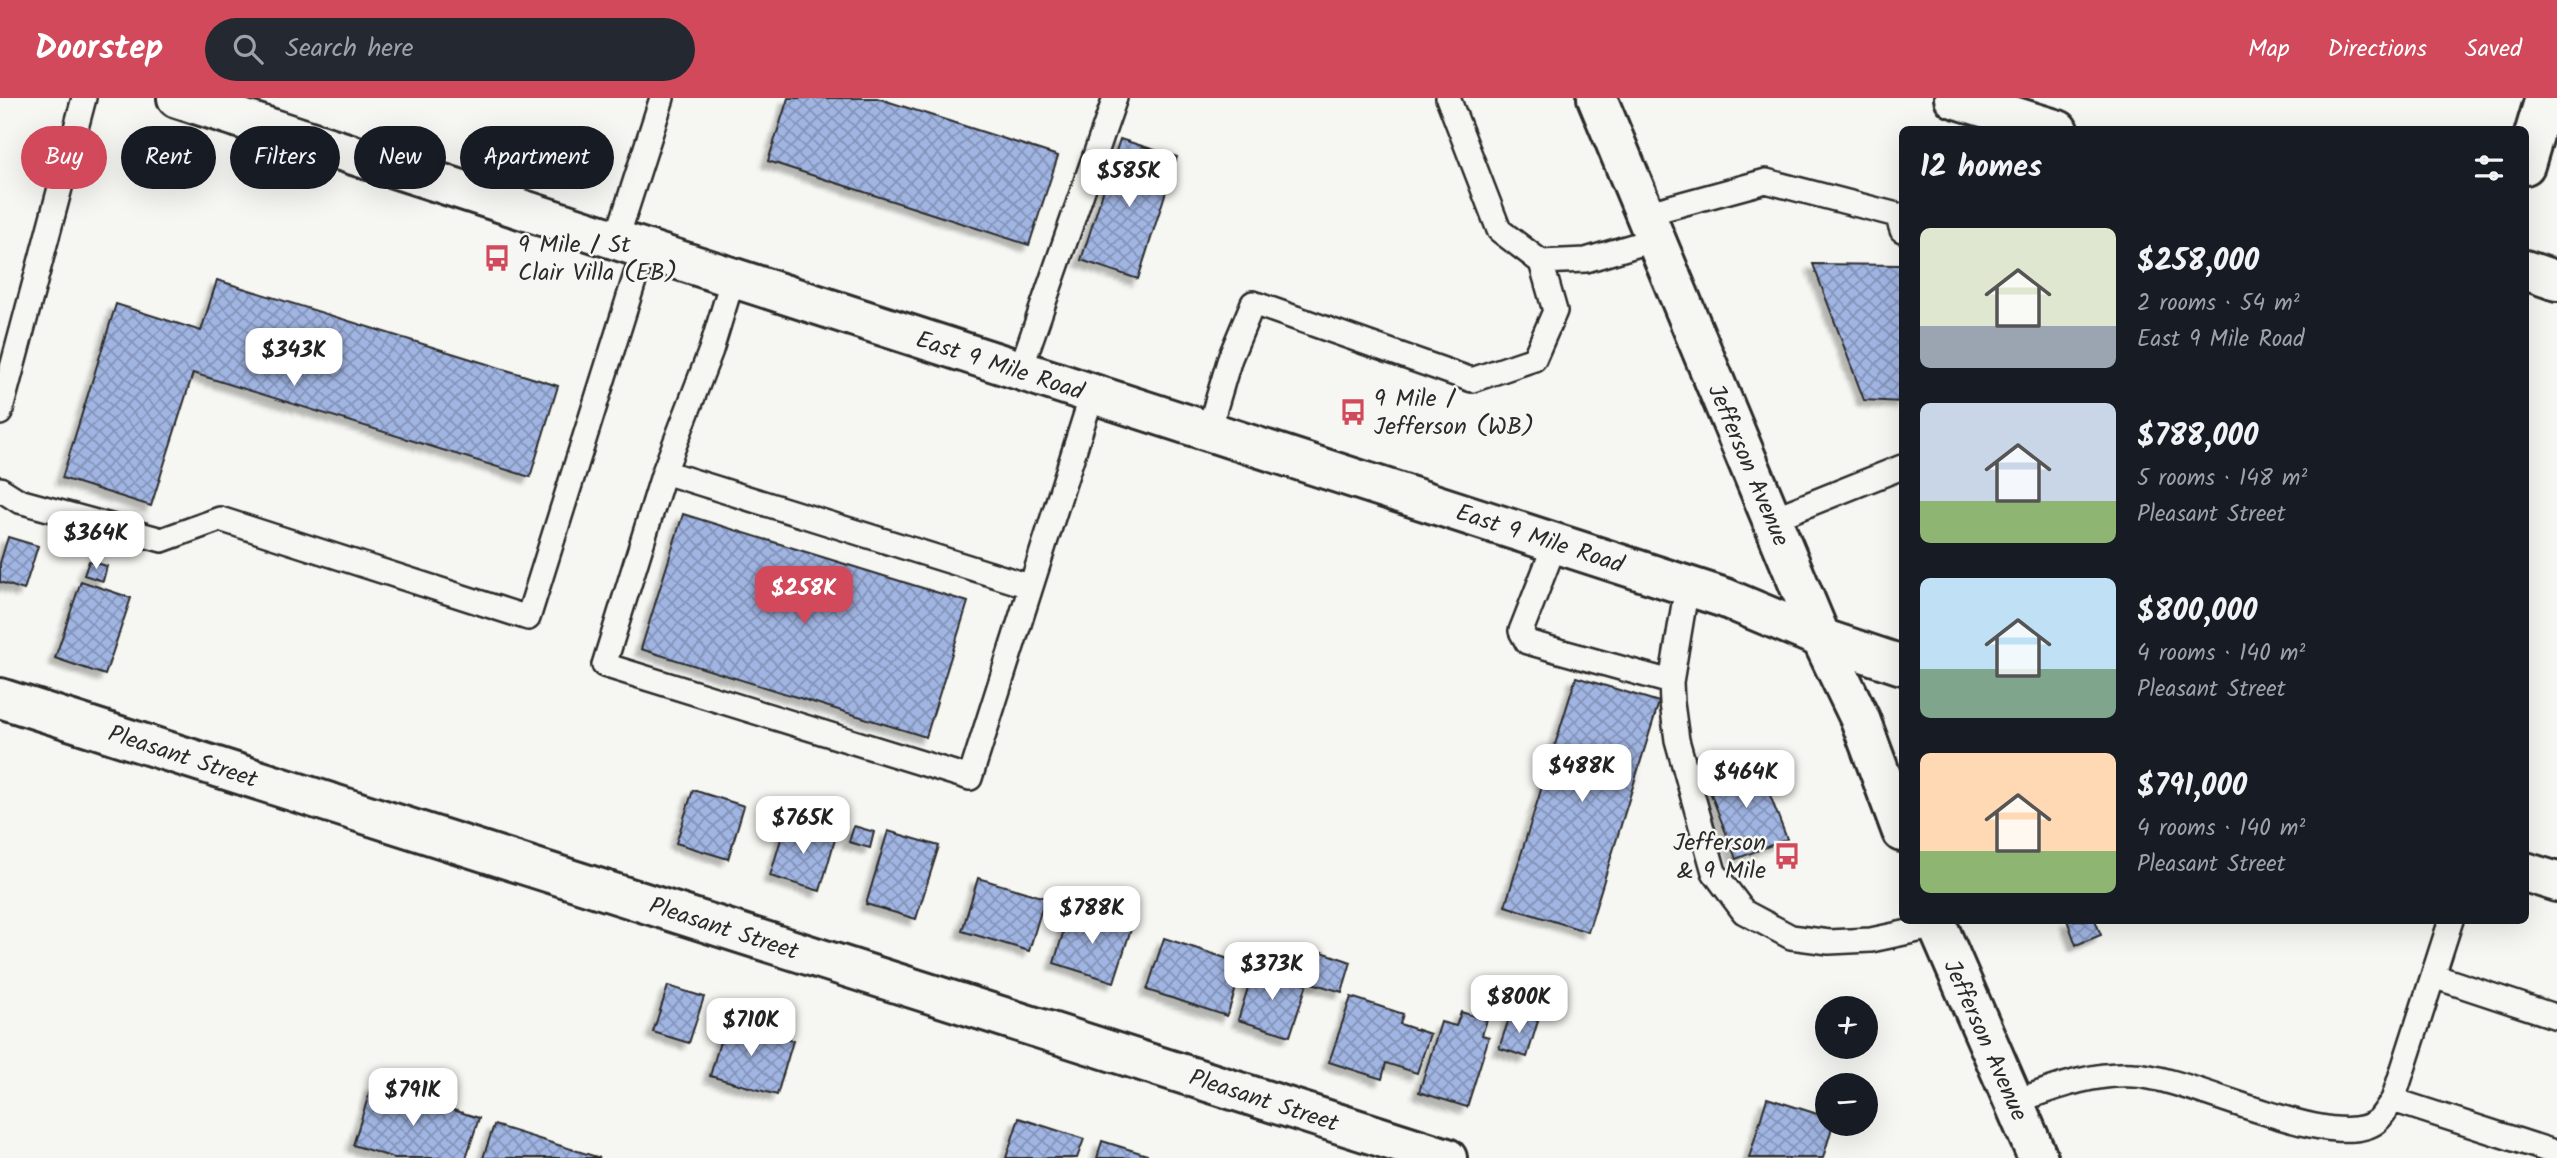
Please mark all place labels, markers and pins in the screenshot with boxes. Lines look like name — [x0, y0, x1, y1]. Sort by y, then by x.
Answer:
pin: $585K — [1080, 150, 1178, 209]
place label: 9 Mile / St Clair Villa (EB) — [518, 226, 677, 293]
bus stop icon: 9 Mile / St Clair Villa (EB) — [482, 243, 512, 273]
pin: $343K — [245, 328, 343, 388]
place label: 9 Mile / Jefferson (WB) — [1374, 380, 1534, 447]
bus stop icon: 9 Mile / Jefferson (WB) — [1338, 397, 1368, 427]
pin: $364K — [47, 512, 145, 571]
pin: $258K — [755, 566, 853, 626]
pin: $488K — [1533, 744, 1631, 804]
pin: $464K — [1697, 750, 1795, 810]
pin: $765K — [754, 796, 852, 856]
place label: Jefferson & 9 Mile — [1673, 824, 1766, 891]
bus stop icon: Jefferson & 9 Mile — [1772, 841, 1802, 871]
pin: $788K — [1043, 886, 1141, 946]
pin: $373K — [1223, 942, 1321, 1002]
pin: $800K — [1470, 976, 1568, 1035]
pin: $710K — [702, 998, 800, 1058]
pin: $791K — [364, 1068, 462, 1128]

